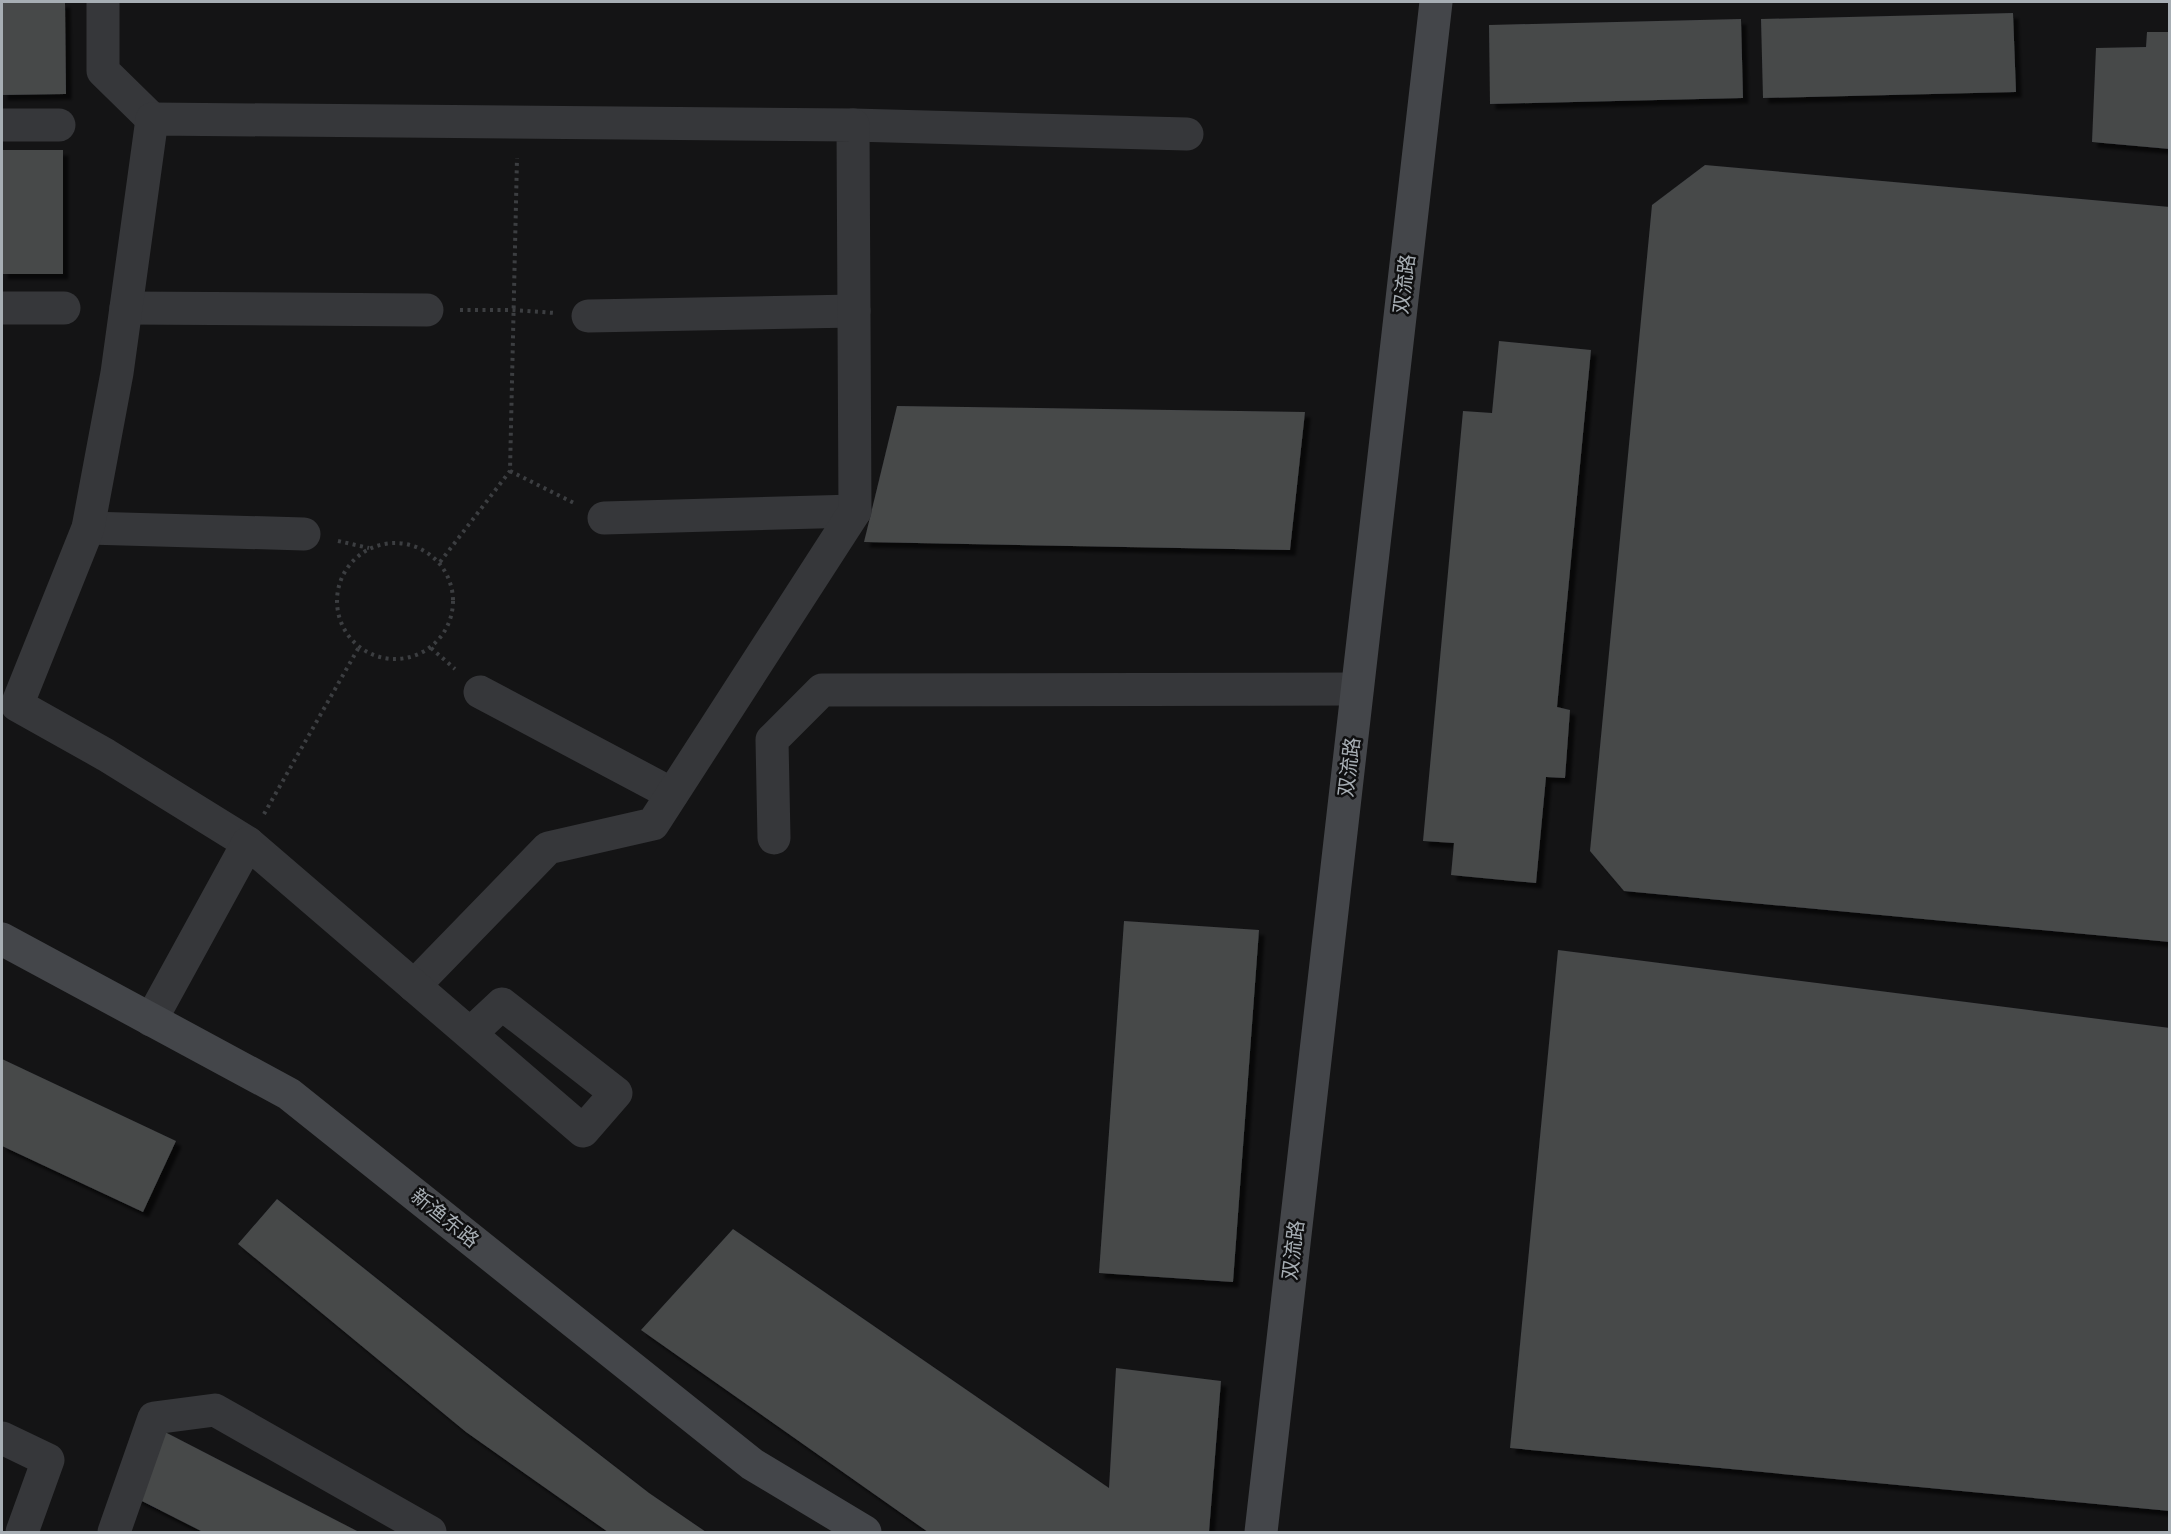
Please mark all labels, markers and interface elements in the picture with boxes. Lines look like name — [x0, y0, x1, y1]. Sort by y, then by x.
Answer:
street label: 双流路 — [1388, 253, 1420, 315]
street label: 双流路 — [1333, 736, 1365, 798]
street label: 新渔东路 — [406, 1184, 484, 1252]
street label: 双流路 — [1277, 1219, 1309, 1281]

